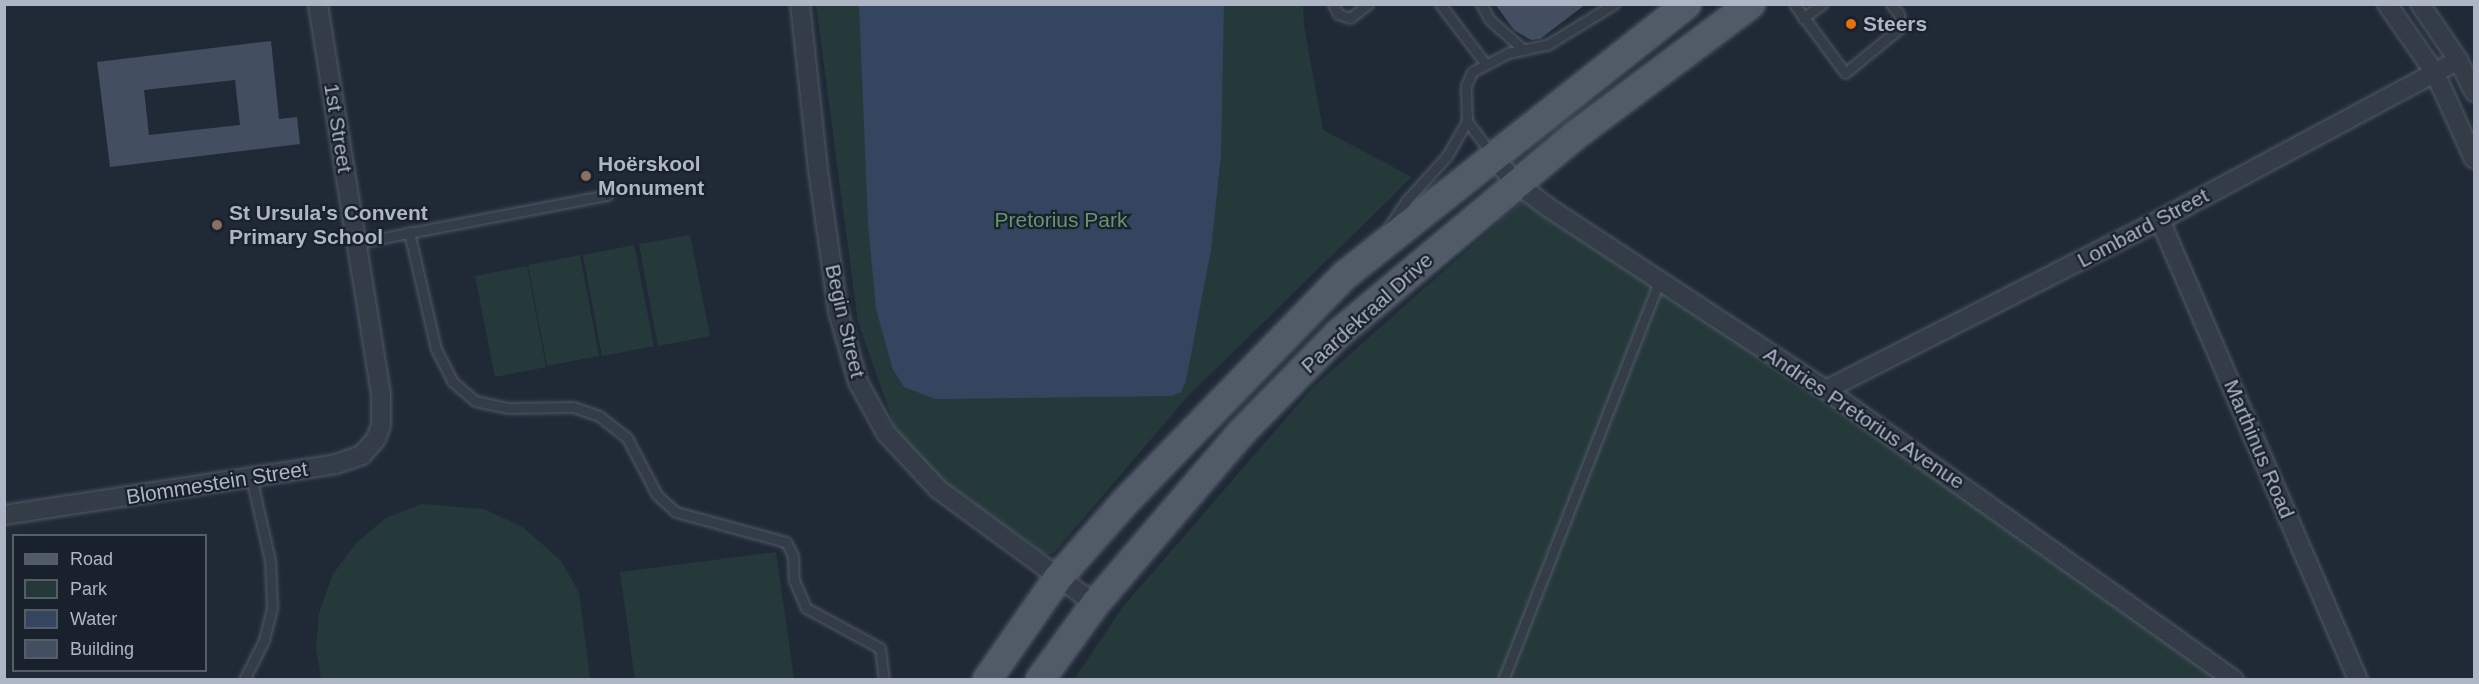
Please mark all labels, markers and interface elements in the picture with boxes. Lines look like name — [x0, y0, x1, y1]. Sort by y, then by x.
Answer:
place label: Steers — [1863, 11, 1927, 37]
marker: Steers — [1844, 17, 1858, 31]
street label: 1st Street — [319, 82, 357, 174]
place label: Hoërskool Monument — [598, 151, 704, 201]
marker: Hoërskool Monument — [579, 169, 593, 183]
street label: Lombard Street — [2073, 183, 2213, 273]
place label: St Ursula's Convent Primary School — [229, 200, 428, 250]
park label: Pretorius Park — [994, 207, 1128, 233]
marker: St Ursula's Convent Primary School — [210, 218, 224, 232]
street label: Paardekraal Drive — [1296, 247, 1438, 379]
street label: Begin Street — [820, 262, 870, 380]
street label: Andries Pretorius Avenue — [1758, 341, 1970, 495]
street label: Marthinus Road — [2218, 376, 2300, 522]
street label: Blommestein Street — [125, 456, 309, 510]
legend — [12, 534, 207, 672]
text: Road — [70, 549, 113, 569]
text: Park — [70, 579, 107, 599]
text: Water — [70, 609, 117, 629]
text: Building — [70, 639, 134, 659]

